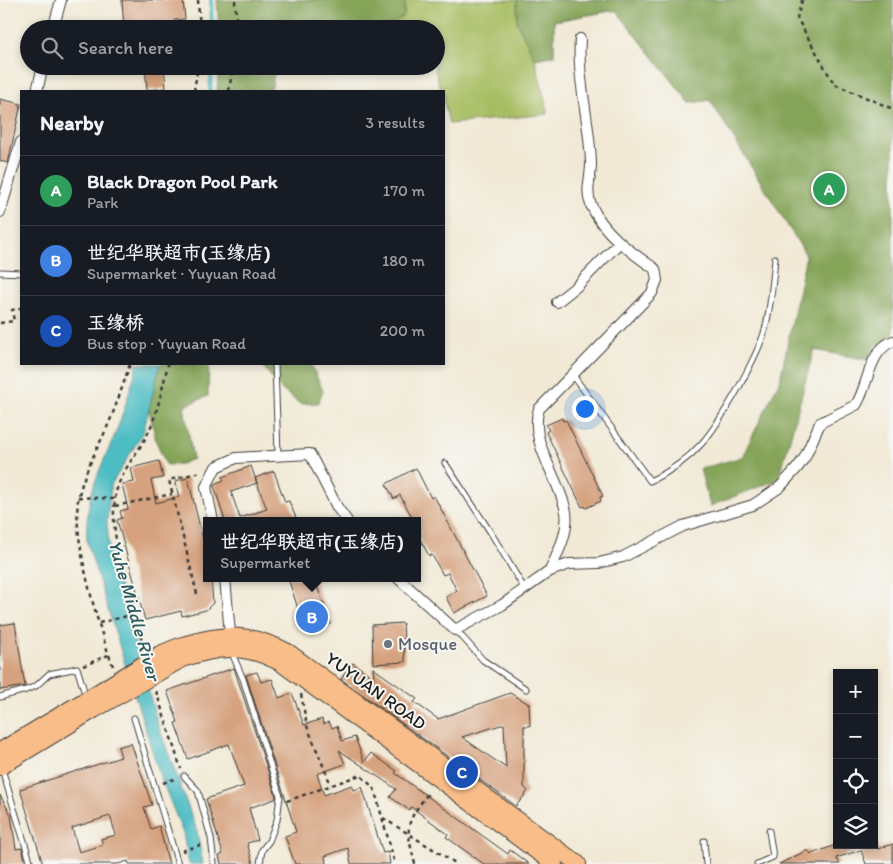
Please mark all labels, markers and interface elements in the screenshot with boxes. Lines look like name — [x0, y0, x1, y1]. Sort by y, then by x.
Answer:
search box — [20, 20, 445, 75]
icon: search — [38, 34, 66, 62]
text: Search here — [78, 36, 173, 59]
text: Nearby — [40, 110, 104, 135]
text: 3 results — [365, 113, 425, 132]
text: Black Dragon Pool Park — [87, 170, 278, 193]
pin: A — [813, 170, 845, 208]
text: A — [51, 181, 61, 200]
text: 170 m — [383, 181, 425, 200]
text: Park — [87, 193, 118, 212]
text: 世纪华联超市(玉缘店) — [87, 241, 270, 264]
text: B — [51, 251, 61, 270]
text: 180 m — [382, 251, 425, 270]
text: Supermarket · Yuyuan Road — [87, 264, 276, 283]
text: 玉缘桥 — [87, 311, 144, 334]
text: C — [51, 321, 61, 340]
text: 200 m — [380, 321, 425, 340]
text: Bus stop · Yuyuan Road — [87, 334, 246, 353]
your location — [572, 396, 598, 422]
popup — [203, 517, 421, 582]
text: 世纪华联超市(玉缘店) — [220, 530, 404, 553]
water label: Yuhe Middle River — [103, 537, 166, 686]
text: Supermarket — [220, 553, 310, 572]
pin: B — [296, 598, 328, 636]
place label: Mosque — [398, 633, 457, 655]
marker: Mosque — [382, 638, 394, 650]
street label: YUYUAN ROAD — [321, 647, 431, 735]
map controls — [833, 669, 878, 849]
button: + — [833, 669, 878, 714]
button: − — [833, 714, 878, 759]
pin: C — [446, 753, 478, 791]
button: locate — [833, 759, 878, 804]
button: layers — [833, 804, 878, 849]

